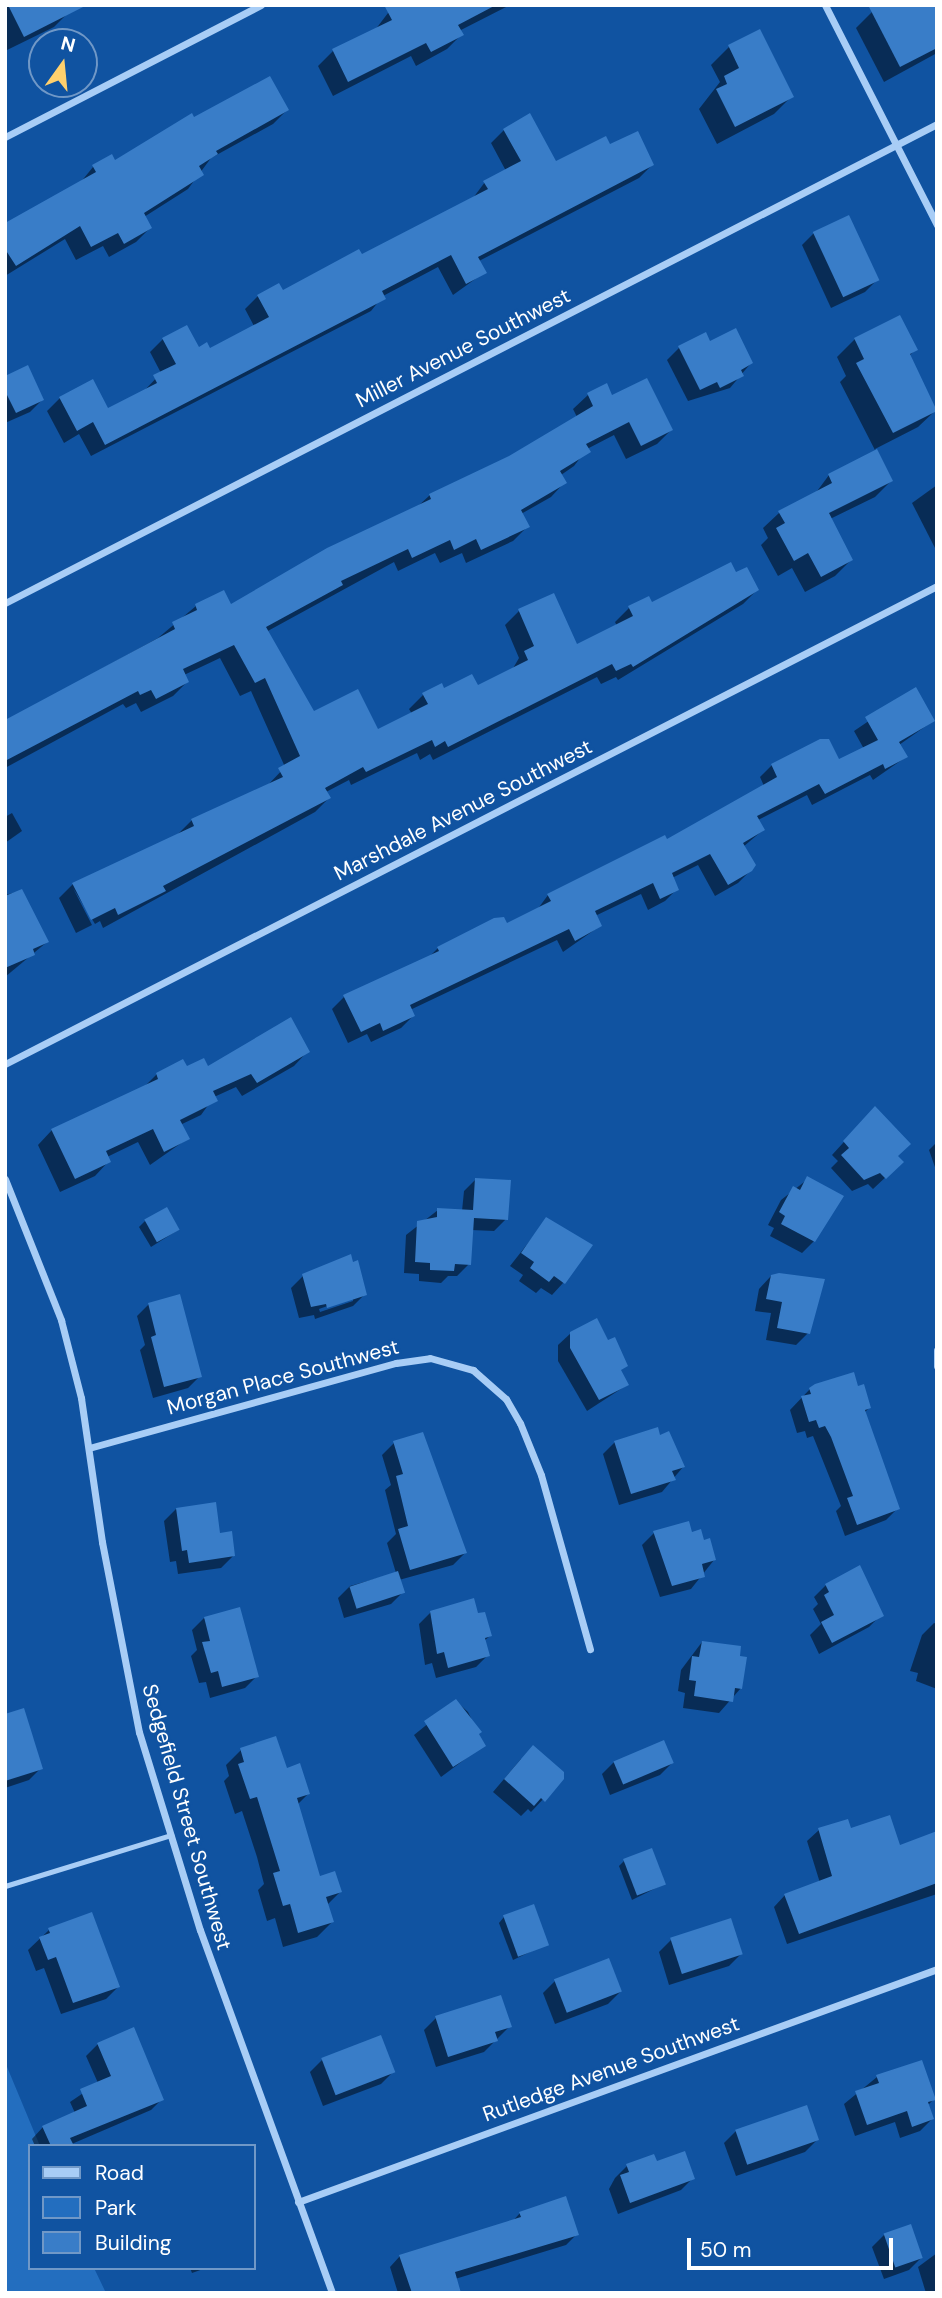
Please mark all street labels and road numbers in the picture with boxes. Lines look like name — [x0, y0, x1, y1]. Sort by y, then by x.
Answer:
street label: Miller Avenue Southwest — [352, 283, 574, 413]
street label: Marshdale Avenue Southwest — [330, 734, 596, 886]
street label: Morgan Place Southwest — [164, 1334, 402, 1420]
street label: Sedgefield Street Southwest — [137, 1681, 237, 1953]
street label: Rutledge Avenue Southwest — [479, 2011, 743, 2127]

